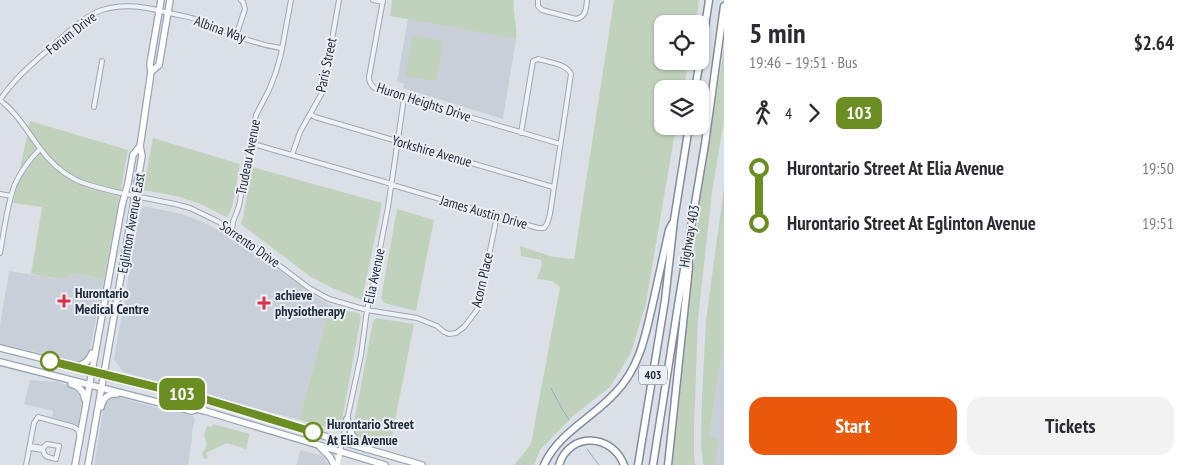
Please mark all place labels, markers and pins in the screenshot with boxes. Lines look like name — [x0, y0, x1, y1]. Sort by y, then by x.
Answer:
place label: Hurontario Medical Centre — [75, 284, 149, 318]
place label: achieve physiotherapy — [275, 286, 346, 320]
marker: Hurontario Medical Centre — [57, 294, 71, 308]
marker: achieve physiotherapy — [257, 296, 271, 310]
unlabelled marker — [40, 351, 60, 371]
place label: Hurontario Street At Elia Avenue — [326, 415, 414, 449]
marker: Hurontario Street At Elia Avenue — [303, 422, 323, 442]

